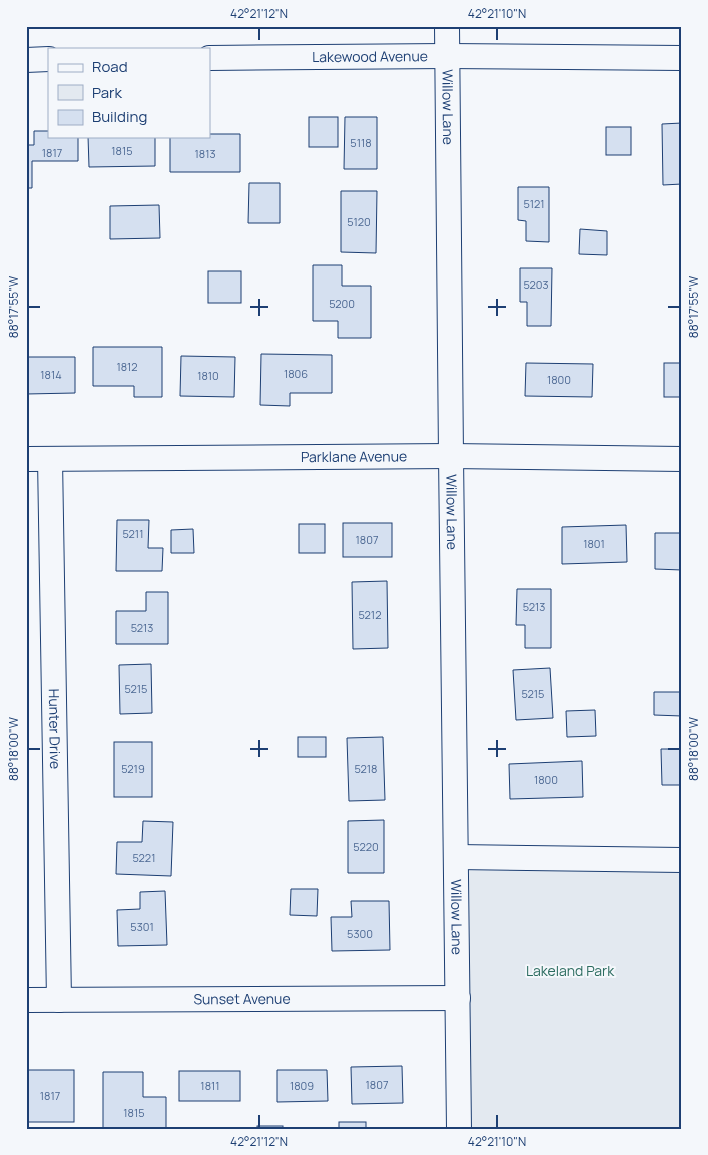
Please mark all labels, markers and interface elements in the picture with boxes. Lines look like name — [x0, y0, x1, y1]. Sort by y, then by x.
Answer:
text: 42°21'12"N — [230, 5, 288, 22]
text: 42°21'10"N — [468, 5, 526, 22]
street label: Lakewood Avenue — [312, 46, 428, 66]
legend — [48, 48, 210, 138]
text: Road — [92, 56, 128, 77]
street label: Willow Lane — [438, 69, 458, 145]
text: Park — [92, 82, 122, 103]
text: Building — [92, 106, 147, 127]
house number: 5118 — [350, 135, 372, 150]
house number: 1815 — [111, 143, 133, 158]
house number: 1817 — [42, 145, 62, 160]
house number: 1813 — [194, 146, 216, 161]
house number: 5121 — [523, 196, 545, 211]
house number: 5120 — [347, 214, 371, 229]
text: 88°17'55"W — [5, 275, 22, 338]
text: 88°17'55"W — [685, 275, 702, 338]
house number: 5203 — [523, 277, 549, 292]
house number: 5200 — [329, 296, 355, 311]
house number: 1812 — [116, 359, 138, 374]
house number: 1806 — [284, 366, 308, 381]
house number: 1814 — [40, 367, 62, 382]
house number: 1810 — [197, 368, 219, 383]
house number: 1800 — [547, 372, 571, 387]
street label: Parklane Avenue — [301, 446, 407, 466]
street label: Willow Lane — [442, 474, 462, 550]
house number: 5211 — [123, 526, 143, 541]
house number: 1807 — [356, 532, 378, 547]
house number: 1801 — [583, 536, 605, 551]
house number: 5213 — [523, 599, 545, 614]
house number: 5212 — [359, 607, 381, 622]
house number: 5213 — [131, 620, 153, 635]
house number: 5215 — [125, 681, 147, 696]
house number: 5215 — [522, 686, 544, 701]
street label: Hunter Drive — [45, 689, 65, 769]
text: 88°18'00"W — [5, 716, 22, 781]
text: 88°18'00"W — [685, 716, 702, 781]
house number: 5219 — [121, 761, 145, 776]
house number: 5218 — [355, 761, 378, 776]
house number: 1800 — [534, 772, 558, 787]
house number: 5220 — [353, 839, 379, 854]
house number: 5221 — [133, 850, 155, 865]
street label: Willow Lane — [447, 879, 467, 955]
house number: 5301 — [130, 919, 154, 934]
house number: 5300 — [347, 926, 373, 941]
park label: Lakeland Park — [526, 961, 615, 980]
street label: Sunset Avenue — [193, 989, 291, 1008]
house number: 1807 — [366, 1077, 388, 1092]
house number: 1811 — [200, 1078, 220, 1093]
house number: 1809 — [290, 1078, 314, 1093]
house number: 1817 — [40, 1088, 60, 1103]
house number: 1815 — [123, 1105, 145, 1120]
text: 42°21'12"N — [230, 1133, 288, 1150]
text: 42°21'10"N — [468, 1133, 526, 1150]

